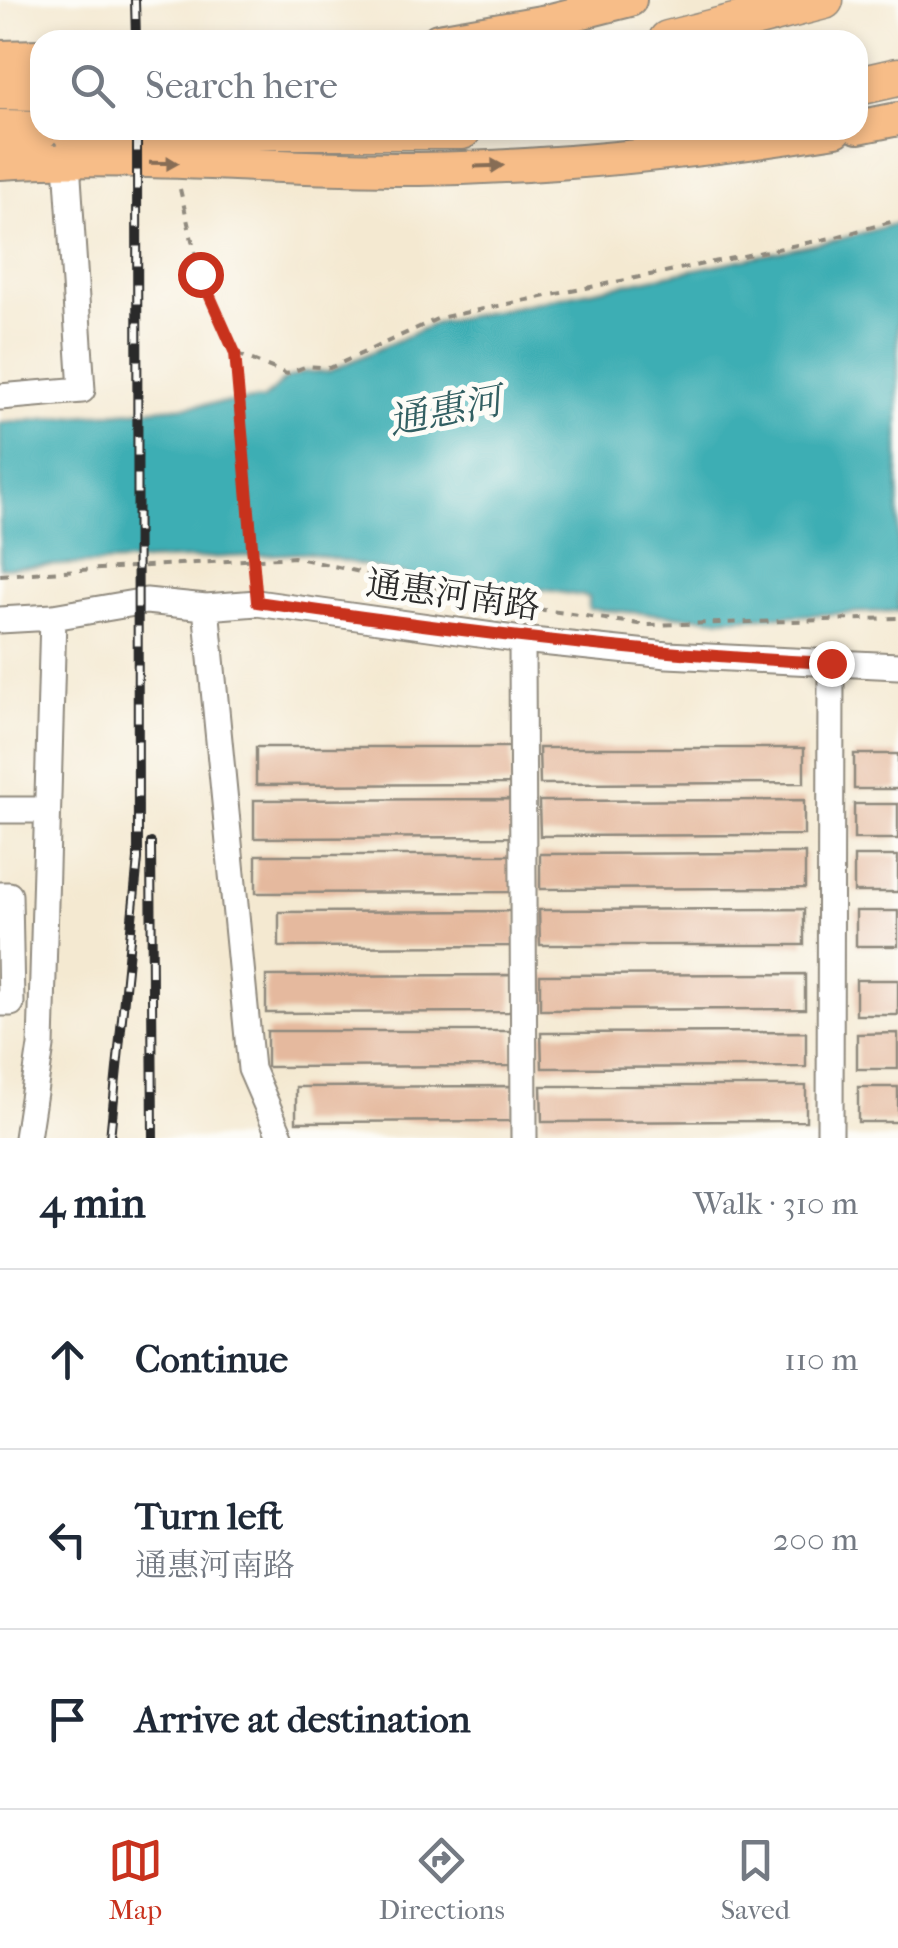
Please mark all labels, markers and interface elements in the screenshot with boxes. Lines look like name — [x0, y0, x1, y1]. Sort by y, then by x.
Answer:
search box — [30, 30, 868, 140]
icon: search — [65, 58, 120, 113]
text: Search here — [145, 63, 338, 108]
one-way arrow — [149, 156, 181, 172]
one-way arrow — [474, 158, 506, 174]
route start — [178, 252, 224, 298]
water label: 通惠河 — [385, 377, 511, 444]
street label: 通惠河南路 — [363, 563, 543, 627]
route end — [809, 641, 855, 687]
text: 4 min — [40, 1179, 146, 1228]
text: Walk · 310 m — [693, 1185, 858, 1222]
icon: ahead — [40, 1332, 95, 1387]
text: Continue — [135, 1337, 288, 1382]
text: 110 m — [784, 1341, 858, 1378]
text: Turn left — [135, 1494, 283, 1539]
icon: left — [40, 1512, 95, 1567]
text: 200 m — [773, 1521, 858, 1558]
text: 通惠河南路 — [135, 1547, 295, 1584]
icon: arrive — [40, 1692, 95, 1747]
text: Arrive at destination — [135, 1697, 471, 1742]
tab: Map — [108, 1833, 163, 1926]
tab: Directions — [379, 1833, 505, 1926]
tab: Saved — [721, 1833, 790, 1926]

